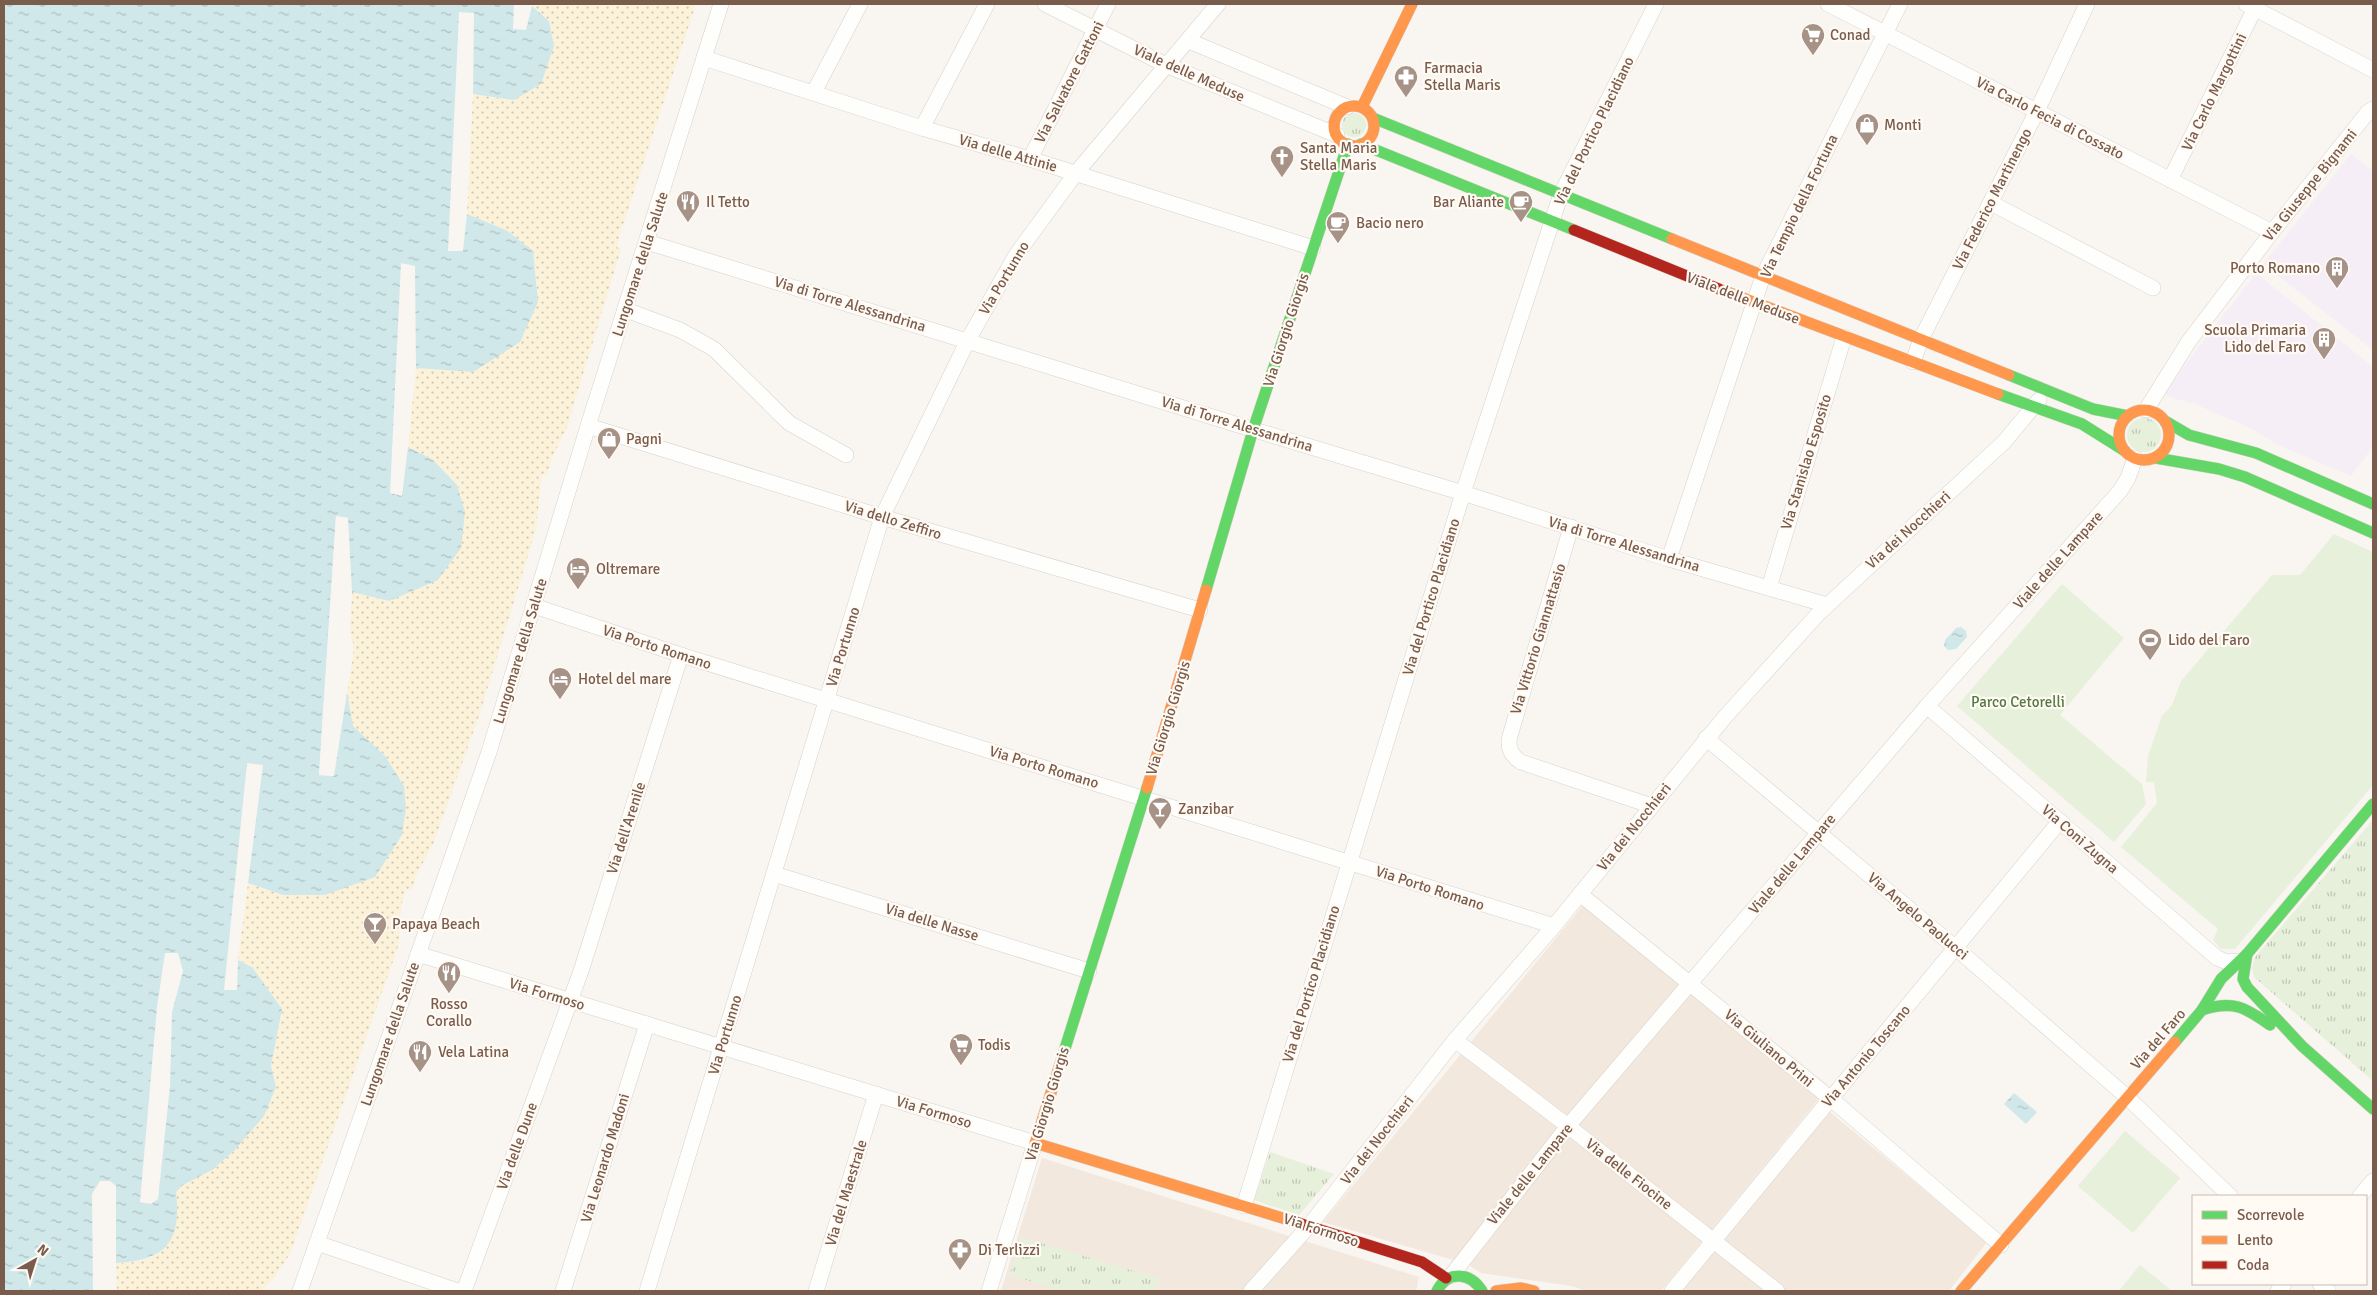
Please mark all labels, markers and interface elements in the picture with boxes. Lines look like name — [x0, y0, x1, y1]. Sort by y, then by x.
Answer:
street label: Via Salvatore Gattoni — [1030, 18, 1108, 146]
supermarket icon: Conad — [1800, 22, 1826, 56]
place label: Conad — [1830, 26, 1870, 44]
street label: Via Carlo Margottini — [2178, 30, 2250, 154]
street label: Viale delle Meduse — [1131, 40, 1247, 106]
street label: Via del Portico Placidiano — [1550, 53, 1638, 208]
place label: Farmacia Stella Maris — [1424, 59, 1501, 94]
pharmacy icon: Farmacia Stella Maris — [1393, 64, 1419, 98]
street label: Via Carlo Fecia di Cossato — [1973, 73, 2127, 163]
shop icon: Monti — [1854, 112, 1880, 146]
place label: Monti — [1884, 116, 1922, 134]
street label: Via Federico Martinengo — [1948, 125, 2036, 273]
street label: Via Giuseppe Bignami — [2259, 125, 2361, 245]
street label: Via delle Attinie — [957, 130, 1059, 176]
street label: Via Tempio della Fortuna — [1756, 131, 1842, 281]
place label: Santa Maria Stella Maris — [1300, 139, 1377, 174]
church icon: Santa Maria Stella Maris — [1269, 144, 1295, 178]
street label: Lungomare della Salute — [608, 189, 672, 339]
restaurant icon: Il Tetto — [675, 189, 701, 223]
cafe icon: Bar Aliante — [1508, 189, 1534, 223]
place label: Il Tetto — [706, 193, 750, 211]
place label: Bar Aliante — [1433, 193, 1504, 211]
cafe icon: Bacio nero — [1325, 210, 1351, 244]
place label: Bacio nero — [1356, 214, 1424, 232]
street label: Via Portunno — [975, 238, 1033, 318]
building icon: Porto Romano — [2324, 255, 2350, 289]
place label: Porto Romano — [2230, 259, 2320, 277]
street label: Viale delle Meduse — [1684, 268, 1802, 328]
street label: Via Giorgio Giorgis — [1259, 270, 1313, 389]
street label: Via di Torre Alessandrina — [772, 272, 928, 336]
place label: Scuola Primaria Lido del Faro — [2204, 321, 2306, 356]
building icon: Scuola Primaria Lido del Faro — [2311, 326, 2337, 360]
street label: Via di Torre Alessandrina — [1159, 392, 1315, 456]
street label: Via Stanislao Esposito — [1777, 392, 1835, 532]
shop icon: Pagni — [596, 426, 622, 460]
place label: Pagni — [626, 430, 662, 448]
street label: Via dei Nocchieri — [1862, 487, 1954, 573]
street label: Via dello Zeffiro — [842, 497, 944, 543]
street label: Viale delle Lampare — [2009, 507, 2107, 613]
street label: Via di Torre Alessandrina — [1546, 512, 1702, 576]
street label: Via del Portico Placidiano — [1399, 516, 1464, 678]
hotel icon: Oltremare — [565, 556, 591, 590]
place label: Oltremare — [596, 560, 660, 578]
street label: Via Vittorio Giannattasio — [1506, 561, 1570, 717]
street label: Lungomare della Salute — [489, 576, 551, 726]
street label: Via Portunno — [822, 605, 864, 689]
street label: Via Porto Romano — [600, 621, 714, 673]
sports icon: Lido del Faro — [2137, 627, 2163, 661]
place label: Lido del Faro — [2168, 631, 2250, 649]
street label: Via Giorgio Giorgis — [1142, 658, 1194, 777]
hotel icon: Hotel del mare — [547, 666, 573, 700]
place label: Hotel del mare — [578, 670, 672, 688]
park label: Parco Cetorelli — [1971, 693, 2065, 711]
street label: Via Porto Romano — [987, 742, 1101, 792]
street label: Via dell'Arenile — [603, 779, 649, 877]
street label: Via dei Nocchieri — [1593, 779, 1675, 875]
bar icon: Zanzibar — [1147, 796, 1173, 830]
place label: Zanzibar — [1178, 800, 1234, 818]
street label: Via Coni Zugna — [2038, 801, 2122, 877]
street label: Viale delle Lampare — [1745, 810, 1839, 918]
street label: Via Porto Romano — [1373, 862, 1487, 914]
street label: Via Angelo Paolucci — [1864, 869, 1972, 963]
street label: Via delle Nasse — [883, 899, 981, 945]
street label: Via del Portico Placidiano — [1279, 903, 1344, 1065]
bar icon: Papaya Beach — [362, 911, 388, 945]
place label: Papaya Beach — [392, 915, 480, 933]
street label: Lungomare della Salute — [357, 960, 423, 1108]
restaurant icon: Rosso Corallo — [436, 960, 462, 994]
street label: Via Formoso — [507, 974, 587, 1014]
street label: Via Portunno — [704, 993, 746, 1077]
place label: Rosso Corallo — [426, 995, 472, 1030]
street label: Via Antonio Toscano — [1818, 1001, 1914, 1111]
street label: Via Giuliano Prini — [1721, 1005, 1817, 1091]
street label: Via del Faro — [2127, 1005, 2189, 1073]
supermarket icon: Todis — [948, 1032, 974, 1066]
place label: Todis — [978, 1036, 1011, 1054]
restaurant icon: Vela Latina — [407, 1039, 433, 1073]
place label: Vela Latina — [438, 1043, 509, 1061]
street label: Via Giorgio Giorgis — [1021, 1044, 1073, 1163]
street label: Via Leonardo Madoni — [577, 1091, 633, 1225]
street label: Via Formoso — [894, 1092, 974, 1132]
street label: Via dei Nocchieri — [1337, 1092, 1417, 1188]
street label: Via delle Dune — [493, 1100, 541, 1192]
street label: Viale delle Lampare — [1483, 1120, 1577, 1228]
street label: Via delle Fiocine — [1582, 1135, 1676, 1213]
street label: Via del Maestrale — [821, 1138, 871, 1248]
legend — [2192, 1195, 2367, 1285]
text: Scorrevole — [2237, 1206, 2304, 1224]
street label: Via Formoso — [1281, 1209, 1361, 1251]
text: Lento — [2237, 1231, 2273, 1249]
north arrow — [10, 1235, 60, 1285]
pharmacy icon: Di Terlizzi — [947, 1237, 973, 1271]
text: N — [34, 1241, 52, 1260]
place label: Di Terlizzi — [978, 1241, 1040, 1259]
text: Coda — [2237, 1256, 2269, 1274]

